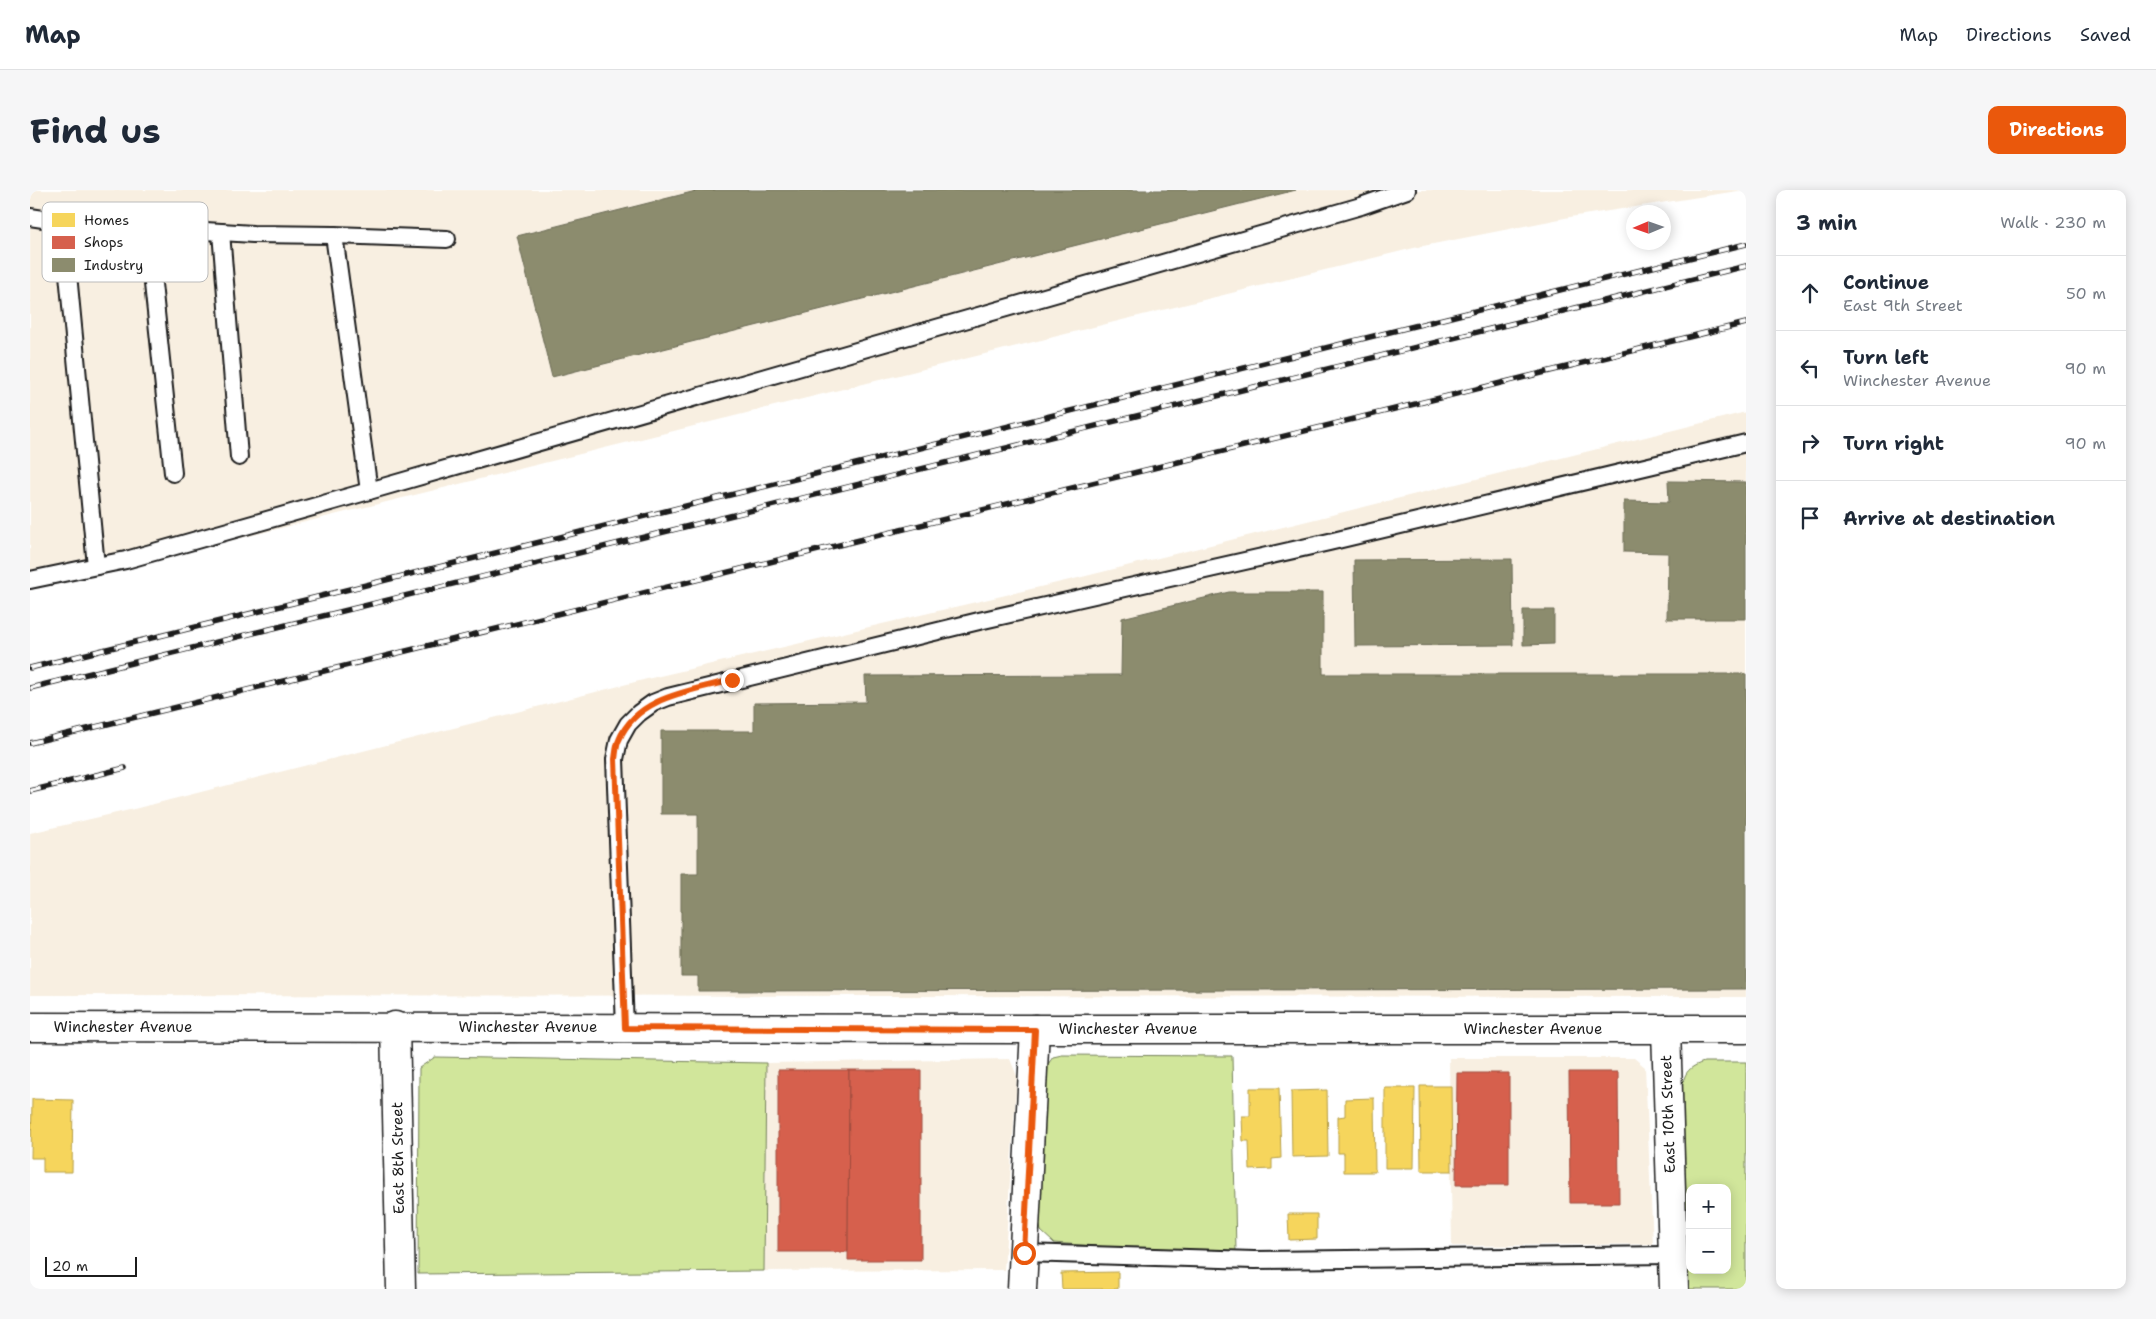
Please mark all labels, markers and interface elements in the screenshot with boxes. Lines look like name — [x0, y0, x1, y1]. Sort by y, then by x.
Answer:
text: Map — [25, 19, 81, 51]
text: Map — [1900, 23, 1938, 47]
text: Directions — [1966, 23, 2052, 47]
text: Saved — [2080, 23, 2131, 47]
button: Directions — [1988, 106, 2126, 154]
text: Find us — [30, 107, 161, 154]
legend — [42, 202, 208, 282]
north arrow — [1626, 205, 1671, 250]
text: 3 min — [1796, 209, 1857, 237]
text: Homes — [84, 211, 129, 229]
text: Walk · 230 m — [2000, 212, 2106, 233]
text: Shops — [84, 233, 123, 251]
text: Industry — [84, 256, 143, 274]
text: Continue — [1843, 270, 1929, 295]
icon: ahead — [1796, 279, 1824, 307]
text: 50 m — [2066, 283, 2106, 304]
text: East 9th Street — [1843, 295, 1963, 316]
text: Turn left — [1843, 345, 1929, 370]
icon: left — [1796, 354, 1824, 382]
text: 90 m — [2065, 358, 2106, 379]
text: Winchester Avenue — [1843, 370, 1991, 391]
icon: right — [1796, 429, 1824, 457]
text: Turn right — [1843, 431, 1944, 456]
text: 90 m — [2065, 433, 2106, 454]
icon: arrive — [1796, 504, 1824, 532]
text: Arrive at destination — [1843, 506, 2055, 531]
route end — [721, 669, 744, 692]
street label: Winchester Avenue — [54, 1017, 192, 1037]
street label: Winchester Avenue — [459, 1017, 597, 1037]
street label: Winchester Avenue — [1059, 1019, 1197, 1039]
street label: Winchester Avenue — [1464, 1019, 1602, 1039]
street label: East 10th Street — [1656, 1054, 1680, 1174]
street label: East 8th Street — [387, 1102, 409, 1214]
map controls — [1686, 1184, 1731, 1274]
button: + — [1686, 1184, 1731, 1229]
button: − — [1686, 1229, 1731, 1274]
route start — [1013, 1242, 1036, 1265]
scale bar — [45, 1254, 138, 1277]
text: 20 m — [52, 1257, 88, 1275]

